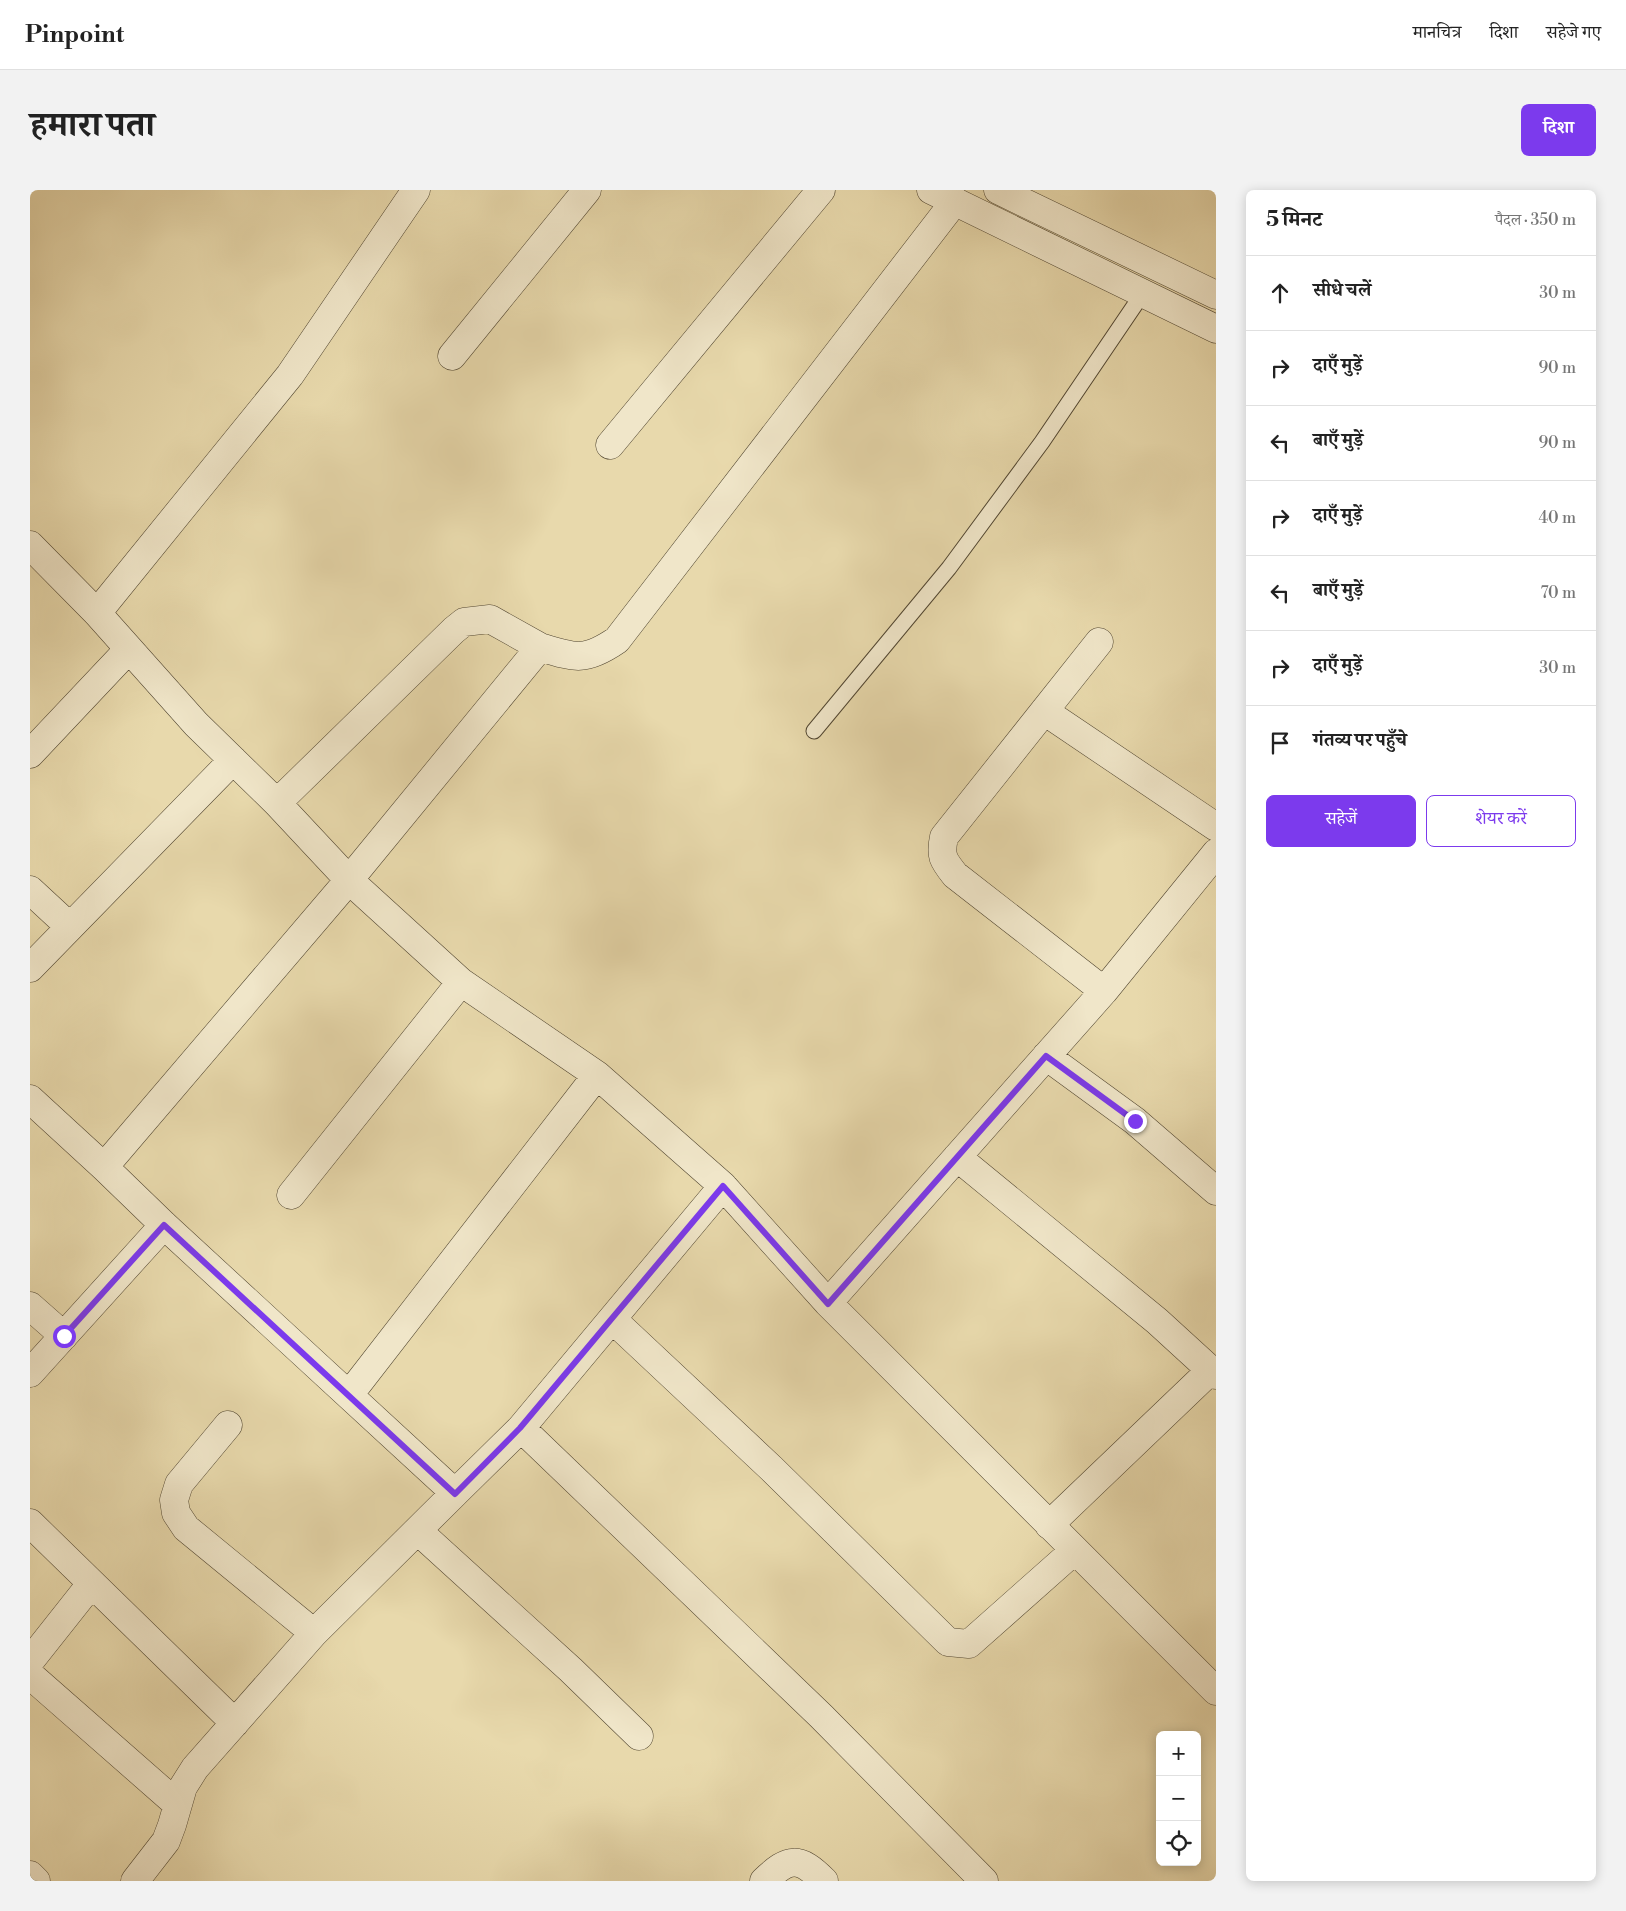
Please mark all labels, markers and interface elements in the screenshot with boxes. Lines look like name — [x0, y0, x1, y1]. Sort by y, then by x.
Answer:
text: Pinpoint — [25, 20, 124, 50]
text: मानचित्र — [1413, 21, 1461, 44]
text: दिशा — [1489, 21, 1518, 44]
text: सहेजे गए — [1546, 21, 1601, 44]
text: हमारा पता — [30, 104, 155, 147]
button: दिशा — [1521, 104, 1596, 156]
text: 5 मिनट — [1266, 207, 1322, 233]
text: पैदल · 350 m — [1495, 210, 1576, 230]
text: सीधे चलें — [1313, 278, 1371, 302]
icon: ahead — [1266, 279, 1294, 307]
text: 30 m — [1539, 283, 1576, 303]
text: दाएँ मुड़ें — [1313, 353, 1363, 377]
icon: right — [1266, 354, 1294, 382]
text: 90 m — [1538, 358, 1576, 378]
text: बाएँ मुड़ें — [1313, 428, 1363, 452]
icon: left — [1266, 429, 1294, 457]
text: 90 m — [1538, 433, 1576, 453]
text: दाएँ मुड़ें — [1313, 503, 1363, 527]
icon: right — [1266, 504, 1294, 532]
text: 40 m — [1539, 508, 1576, 528]
text: बाएँ मुड़ें — [1313, 578, 1363, 602]
icon: left — [1266, 579, 1294, 607]
text: 70 m — [1540, 583, 1576, 603]
text: दाएँ मुड़ें — [1313, 653, 1363, 677]
icon: right — [1266, 654, 1294, 682]
text: 30 m — [1539, 658, 1576, 678]
text: गंतव्य पर पहुँचे — [1313, 728, 1407, 752]
icon: arrive — [1266, 729, 1294, 757]
button: सहेजें — [1266, 795, 1416, 847]
button: शेयर करें — [1426, 795, 1576, 847]
route end — [1124, 1110, 1147, 1133]
route start — [53, 1325, 76, 1348]
map controls — [1156, 1731, 1201, 1866]
button: + — [1156, 1731, 1201, 1776]
button: − — [1156, 1776, 1201, 1821]
button: locate — [1156, 1821, 1201, 1866]

